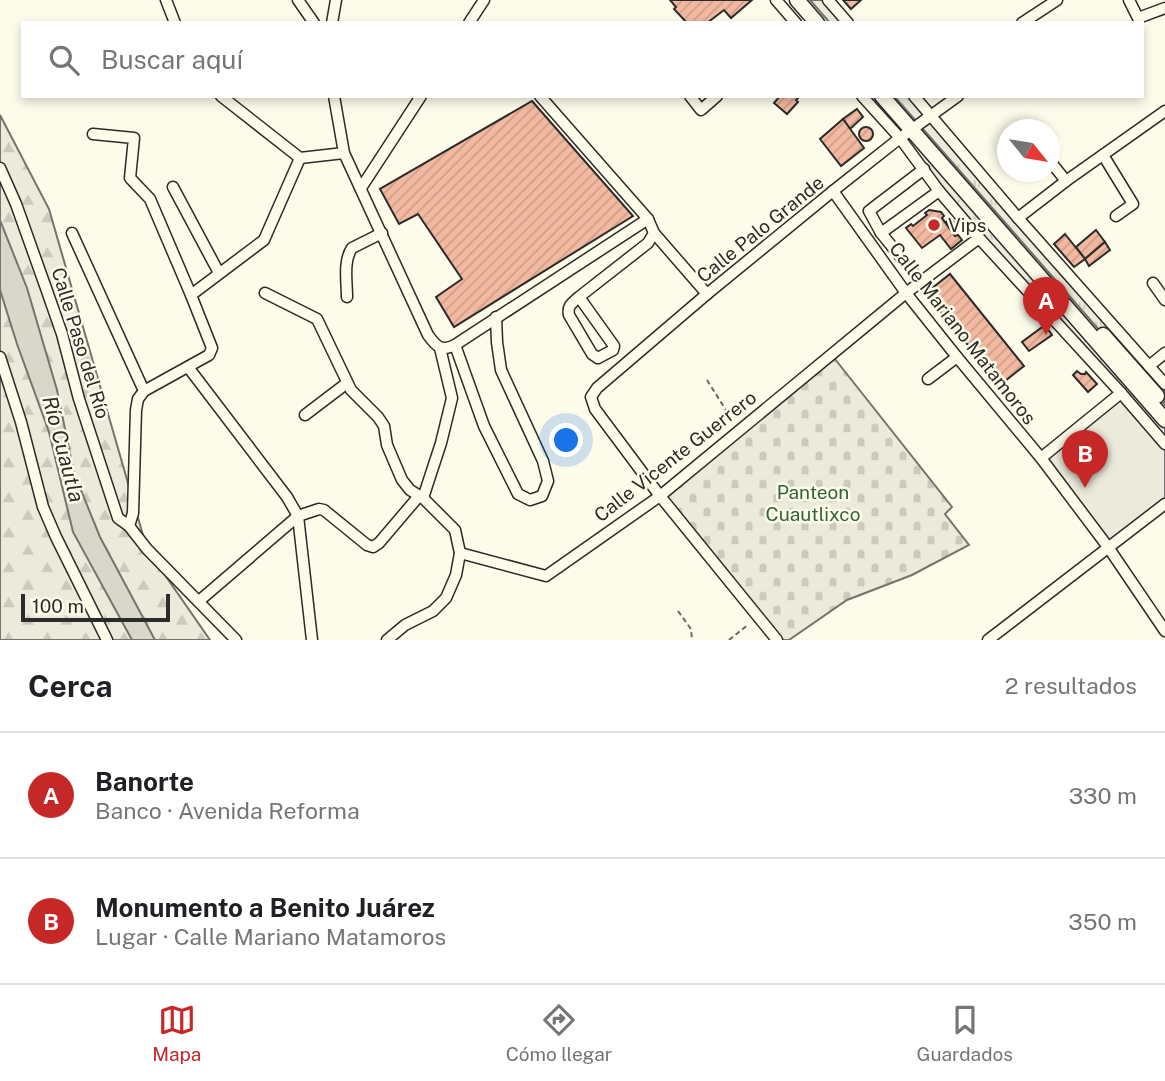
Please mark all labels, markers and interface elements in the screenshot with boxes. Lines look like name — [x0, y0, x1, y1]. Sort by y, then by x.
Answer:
search box — [21, 21, 1144, 98]
icon: search — [45, 41, 83, 79]
text: Buscar aquí — [101, 44, 243, 75]
north arrow — [997, 119, 1060, 182]
street label: Calle Palo Grande — [692, 171, 828, 287]
place label: Vips — [948, 214, 986, 236]
marker: Vips — [926, 217, 942, 233]
street label: Calle Mariano Matamoros — [885, 238, 1041, 428]
street label: Calle Paso del Río — [48, 265, 114, 421]
pin: A — [1023, 277, 1069, 335]
street label: Calle Vicente Guerrero — [590, 386, 760, 526]
water label: Río Cuautla — [37, 393, 90, 505]
your location — [549, 423, 583, 457]
pin: B — [1062, 430, 1108, 488]
park label: Panteon Cuautlixco — [766, 481, 860, 525]
scale bar — [21, 591, 170, 623]
text: 100 m — [32, 595, 84, 617]
text: Cerca — [28, 668, 113, 704]
text: 2 resultados — [1005, 672, 1137, 699]
text: Banorte — [95, 766, 194, 797]
text: A — [43, 782, 59, 809]
text: 330 m — [1069, 782, 1137, 809]
text: Banco · Avenida Reforma — [95, 797, 360, 824]
text: Monumento a Benito Juárez — [95, 892, 435, 923]
text: B — [43, 908, 59, 935]
text: 350 m — [1068, 908, 1137, 935]
text: Lugar · Calle Mariano Matamoros — [95, 923, 446, 950]
tab: Mapa — [152, 1001, 201, 1065]
tab: Cómo llegar — [506, 1001, 612, 1065]
tab: Guardados — [917, 1001, 1013, 1065]

